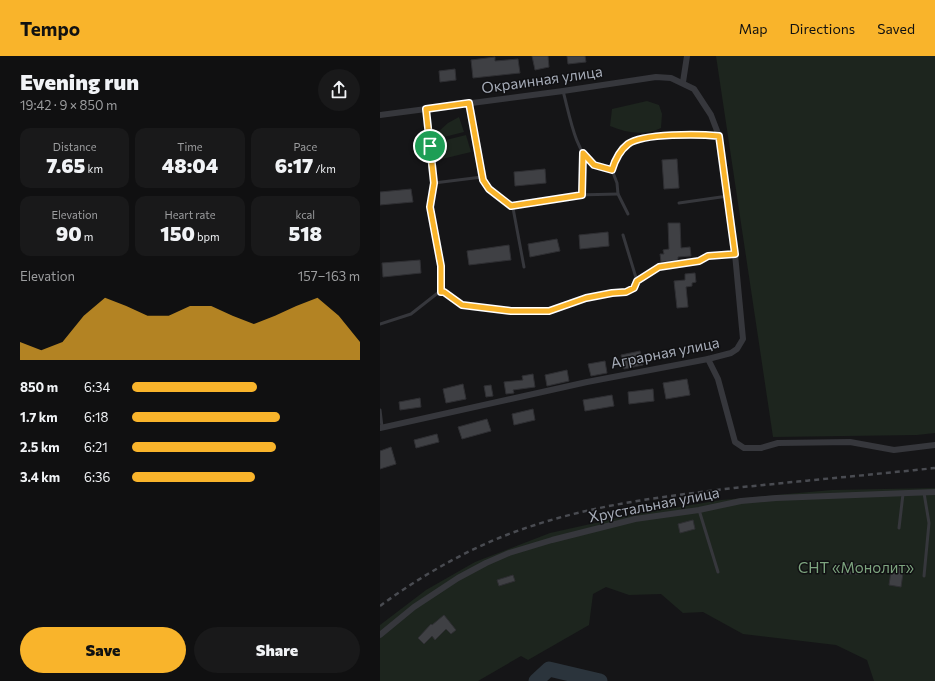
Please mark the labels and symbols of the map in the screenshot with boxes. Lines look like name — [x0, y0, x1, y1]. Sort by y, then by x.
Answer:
street label: Окраинная улица — [480, 62, 604, 96]
pin — [413, 129, 447, 163]
street label: Аграрная улица — [609, 333, 721, 371]
street label: Хрустальная улица — [587, 482, 721, 526]
park label: СНТ «Монолит» — [798, 558, 915, 576]

